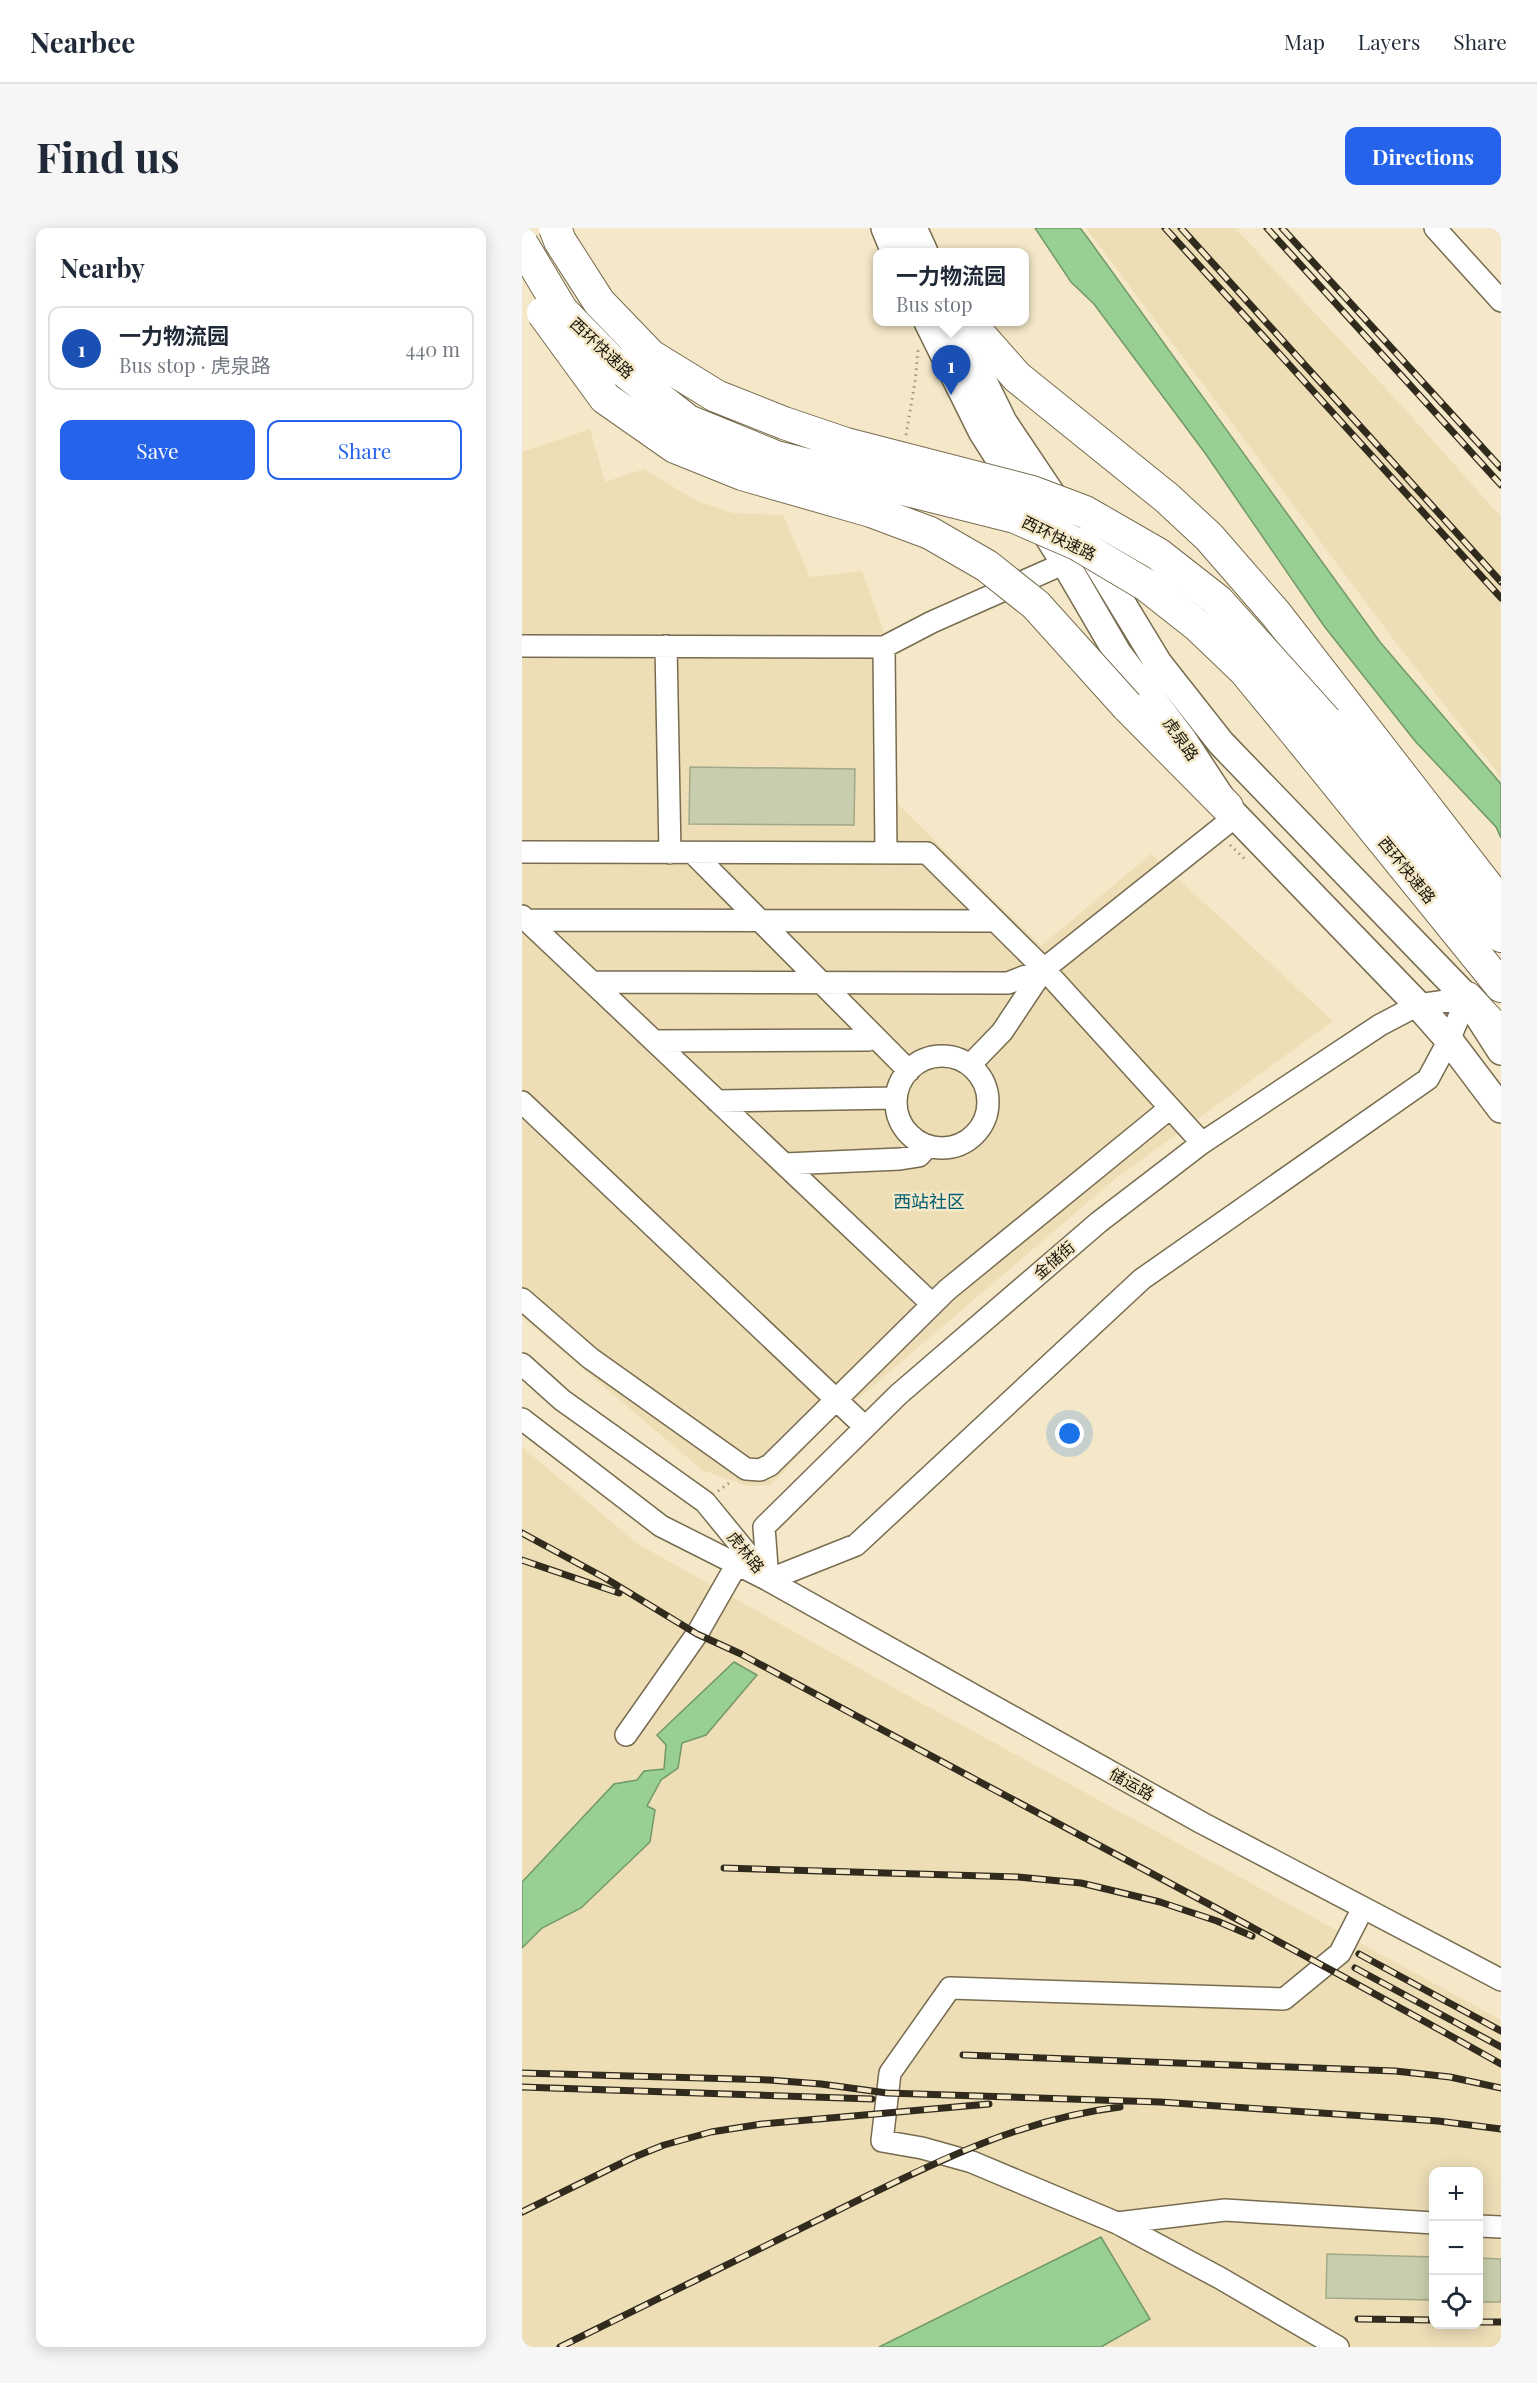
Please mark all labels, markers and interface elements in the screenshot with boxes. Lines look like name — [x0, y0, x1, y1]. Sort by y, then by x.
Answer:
text: Nearbee — [30, 23, 135, 60]
text: Map — [1284, 27, 1325, 55]
text: Layers — [1358, 27, 1420, 55]
text: Share — [1453, 27, 1507, 55]
button: Directions — [1345, 127, 1501, 185]
text: Find us — [36, 128, 180, 184]
popup — [873, 248, 1029, 326]
text: Nearby — [60, 250, 145, 285]
text: 一力物流园 — [896, 260, 1006, 290]
text: Bus stop — [896, 290, 973, 317]
street label: 西环快速路 — [566, 313, 639, 383]
text: 一力物流园 — [119, 320, 229, 350]
text: 1 — [78, 335, 85, 362]
text: 440 m — [406, 335, 460, 362]
pin: 1 — [932, 346, 970, 395]
text: Bus stop · 虎泉路 — [119, 351, 271, 378]
button: Save — [60, 420, 255, 480]
button: Share — [267, 420, 462, 480]
street label: 西环快速路 — [1019, 511, 1100, 565]
street label: 虎泉路 — [1159, 713, 1204, 764]
street label: 西环快速路 — [1374, 832, 1441, 907]
district label: 西站社区 — [893, 1189, 965, 1213]
street label: 金储街 — [1029, 1236, 1079, 1283]
your location — [1055, 1419, 1084, 1448]
street label: 虎林路 — [723, 1526, 770, 1577]
street label: 储运路 — [1106, 1763, 1158, 1804]
map controls — [1429, 2167, 1483, 2329]
button: + — [1429, 2167, 1483, 2221]
button: − — [1429, 2221, 1483, 2275]
button: locate — [1429, 2275, 1483, 2329]

